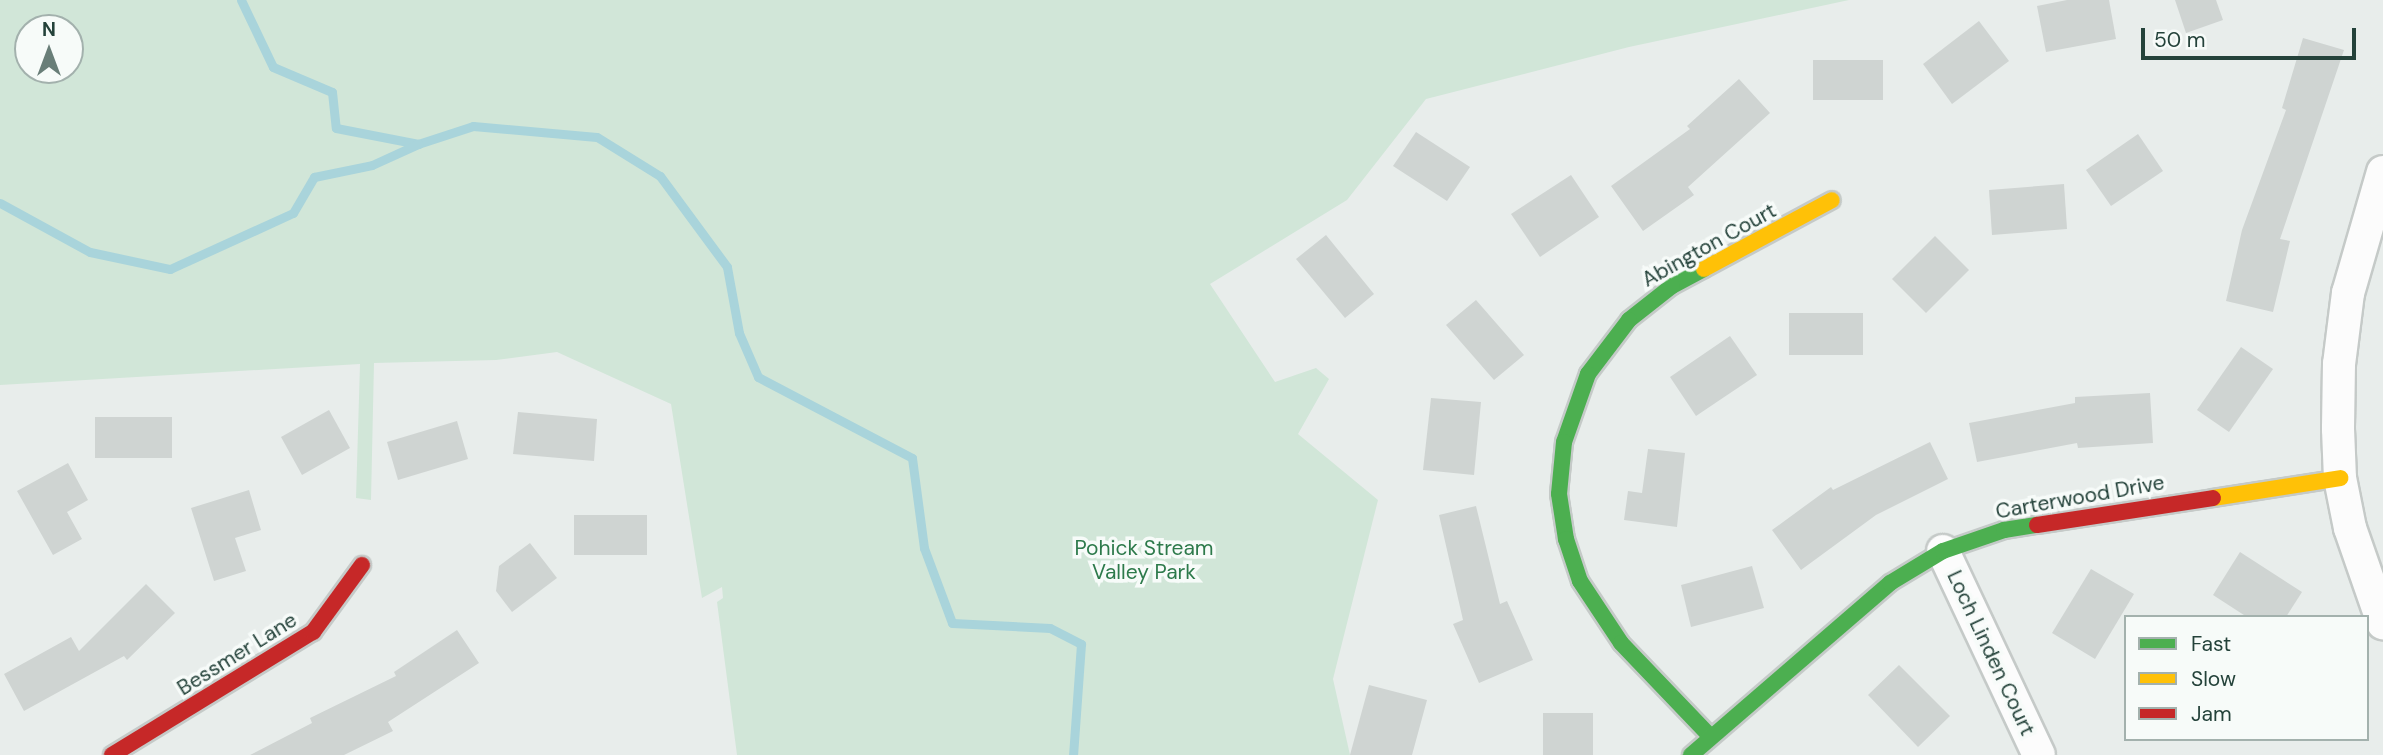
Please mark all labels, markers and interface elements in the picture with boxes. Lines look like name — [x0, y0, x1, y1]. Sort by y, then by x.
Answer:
north arrow — [14, 14, 84, 84]
scale bar — [2145, 14, 2360, 58]
text: N — [42, 17, 56, 42]
text: 50 m — [2154, 26, 2205, 54]
street label: Abington Court — [1638, 198, 1780, 292]
street label: Carterwood Drive — [1994, 470, 2166, 524]
park label: Pohick Stream Valley Park — [1074, 535, 1214, 585]
street label: Loch Linden Court — [1942, 566, 2040, 740]
street label: Bessmer Lane — [173, 607, 301, 701]
legend — [2124, 615, 2369, 741]
text: Fast — [2191, 630, 2231, 658]
text: Slow — [2191, 665, 2236, 693]
text: Jam — [2191, 700, 2232, 728]

